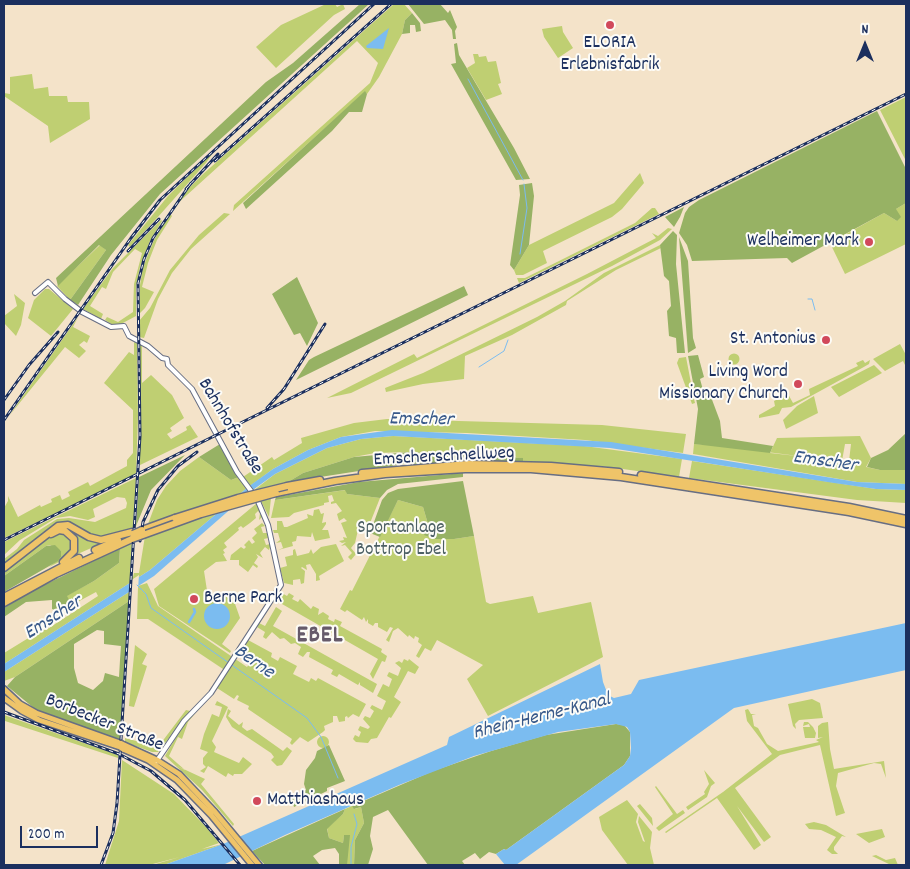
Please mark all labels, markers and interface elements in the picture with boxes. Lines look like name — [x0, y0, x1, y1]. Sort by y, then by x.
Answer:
marker: ELORIA Erlebnisfabrik — [604, 19, 616, 31]
north arrow — [840, 20, 890, 70]
text: N — [862, 20, 868, 40]
place label: ELORIA Erlebnisfabrik — [560, 33, 660, 77]
place label: Welheimer Mark — [747, 231, 859, 253]
marker: Welheimer Mark — [863, 236, 875, 248]
place label: St. Antonius — [730, 329, 816, 351]
marker: St. Antonius — [820, 334, 832, 346]
place label: Living Word Missionary Church — [659, 362, 788, 406]
street label: Bahnhofstraße — [192, 375, 266, 479]
marker: Living Word Missionary Church — [792, 378, 804, 390]
water label: Emscher — [388, 408, 454, 434]
street label: Emscherschnellweg — [373, 443, 515, 473]
water label: Emscher — [791, 447, 859, 479]
park label: Sportanlage Bottrop Ebel — [356, 518, 446, 562]
place label: Berne Park — [204, 588, 282, 610]
water label: Emscher — [20, 591, 88, 647]
marker: Berne Park — [188, 593, 200, 605]
district label: EBEL — [296, 624, 344, 652]
water label: Berne — [228, 641, 278, 685]
water label: Rhein-Herne-Kanal — [471, 689, 613, 747]
street label: Borbecker Straße — [42, 690, 166, 758]
place label: Matthiashaus — [267, 790, 364, 812]
marker: Matthiashaus — [251, 795, 263, 807]
scale bar — [22, 816, 100, 848]
text: 200 m — [28, 824, 65, 846]

